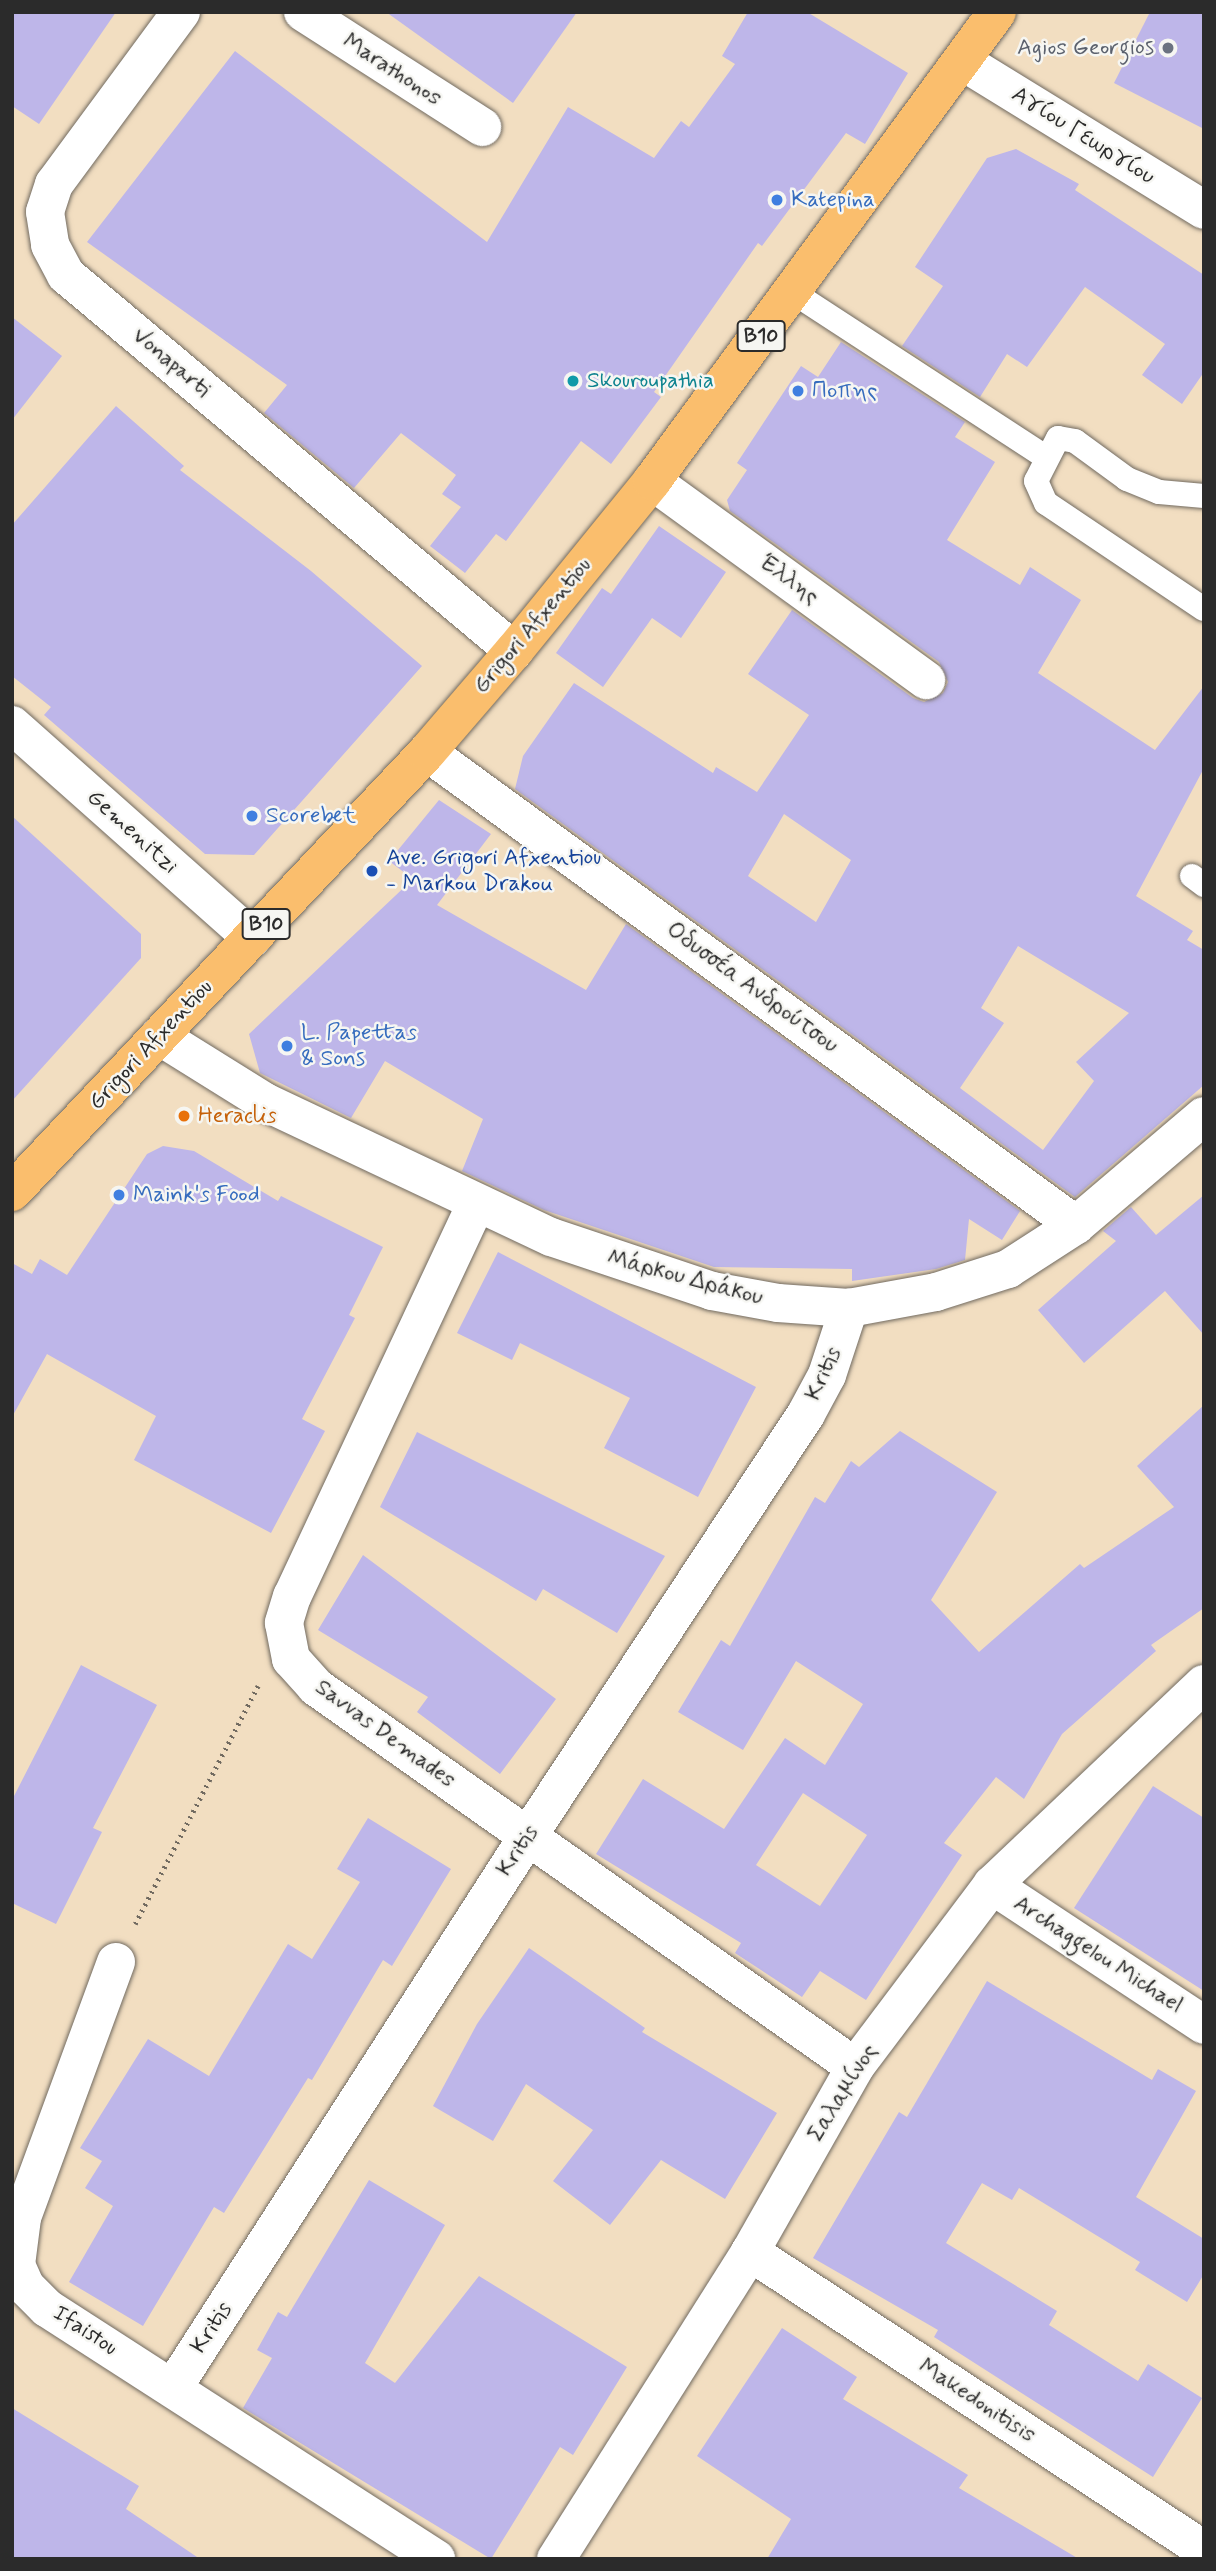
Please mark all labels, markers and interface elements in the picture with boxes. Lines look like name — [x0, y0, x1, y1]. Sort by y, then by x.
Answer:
street label: Marathonos — [337, 28, 447, 112]
place label: Agios Georgios — [1017, 34, 1154, 62]
marker: Agios Georgios — [1160, 40, 1176, 56]
street label: Αγίου Γεωργίου — [1006, 81, 1160, 191]
place label: Katepina — [791, 186, 875, 214]
marker: Katepina — [769, 192, 785, 208]
road number: B10 — [736, 318, 786, 354]
street label: Vonaparti — [126, 322, 216, 404]
place label: Skouroupathia — [587, 367, 714, 395]
marker: Skouroupathia — [565, 373, 581, 389]
place label: Ποπης — [812, 377, 877, 405]
marker: Ποπης — [790, 383, 806, 399]
street label: Έλλης — [754, 549, 824, 611]
street label: Grigori Afxentiou — [468, 552, 598, 700]
street label: Gemenitzi — [81, 784, 183, 880]
place label: Scorebet — [266, 802, 356, 830]
marker: Scorebet — [244, 808, 260, 824]
place label: Ave. Grigori Afxentiou - Markou Drakou — [386, 844, 601, 898]
marker: Ave. Grigori Afxentiou - Markou Drakou — [364, 863, 380, 879]
road number: B10 — [242, 906, 290, 942]
street label: Οδυσσέα Ανδρούτσου — [661, 916, 843, 1060]
street label: Grigori Afxentiou — [83, 974, 219, 1116]
place label: L. Papettas & Sons — [301, 1019, 417, 1073]
marker: L. Papettas & Sons — [279, 1038, 295, 1054]
place label: Heraclis — [198, 1102, 277, 1130]
marker: Heraclis — [176, 1108, 192, 1124]
place label: Maink's Food — [133, 1181, 258, 1209]
marker: Maink's Food — [111, 1187, 127, 1203]
street label: Μάρκου Δράκου — [604, 1244, 766, 1312]
street label: Kritis — [800, 1343, 848, 1405]
street label: Savvas Demades — [310, 1674, 460, 1794]
street label: Kritis — [491, 1820, 545, 1882]
street label: Archaggelou Michael — [1008, 1890, 1188, 2020]
street label: Σαλαμίνος — [802, 2039, 884, 2147]
street label: Kritis — [185, 2297, 239, 2359]
street label: Ifaistou — [47, 2300, 123, 2362]
street label: Makedonitisis — [913, 2353, 1041, 2449]

